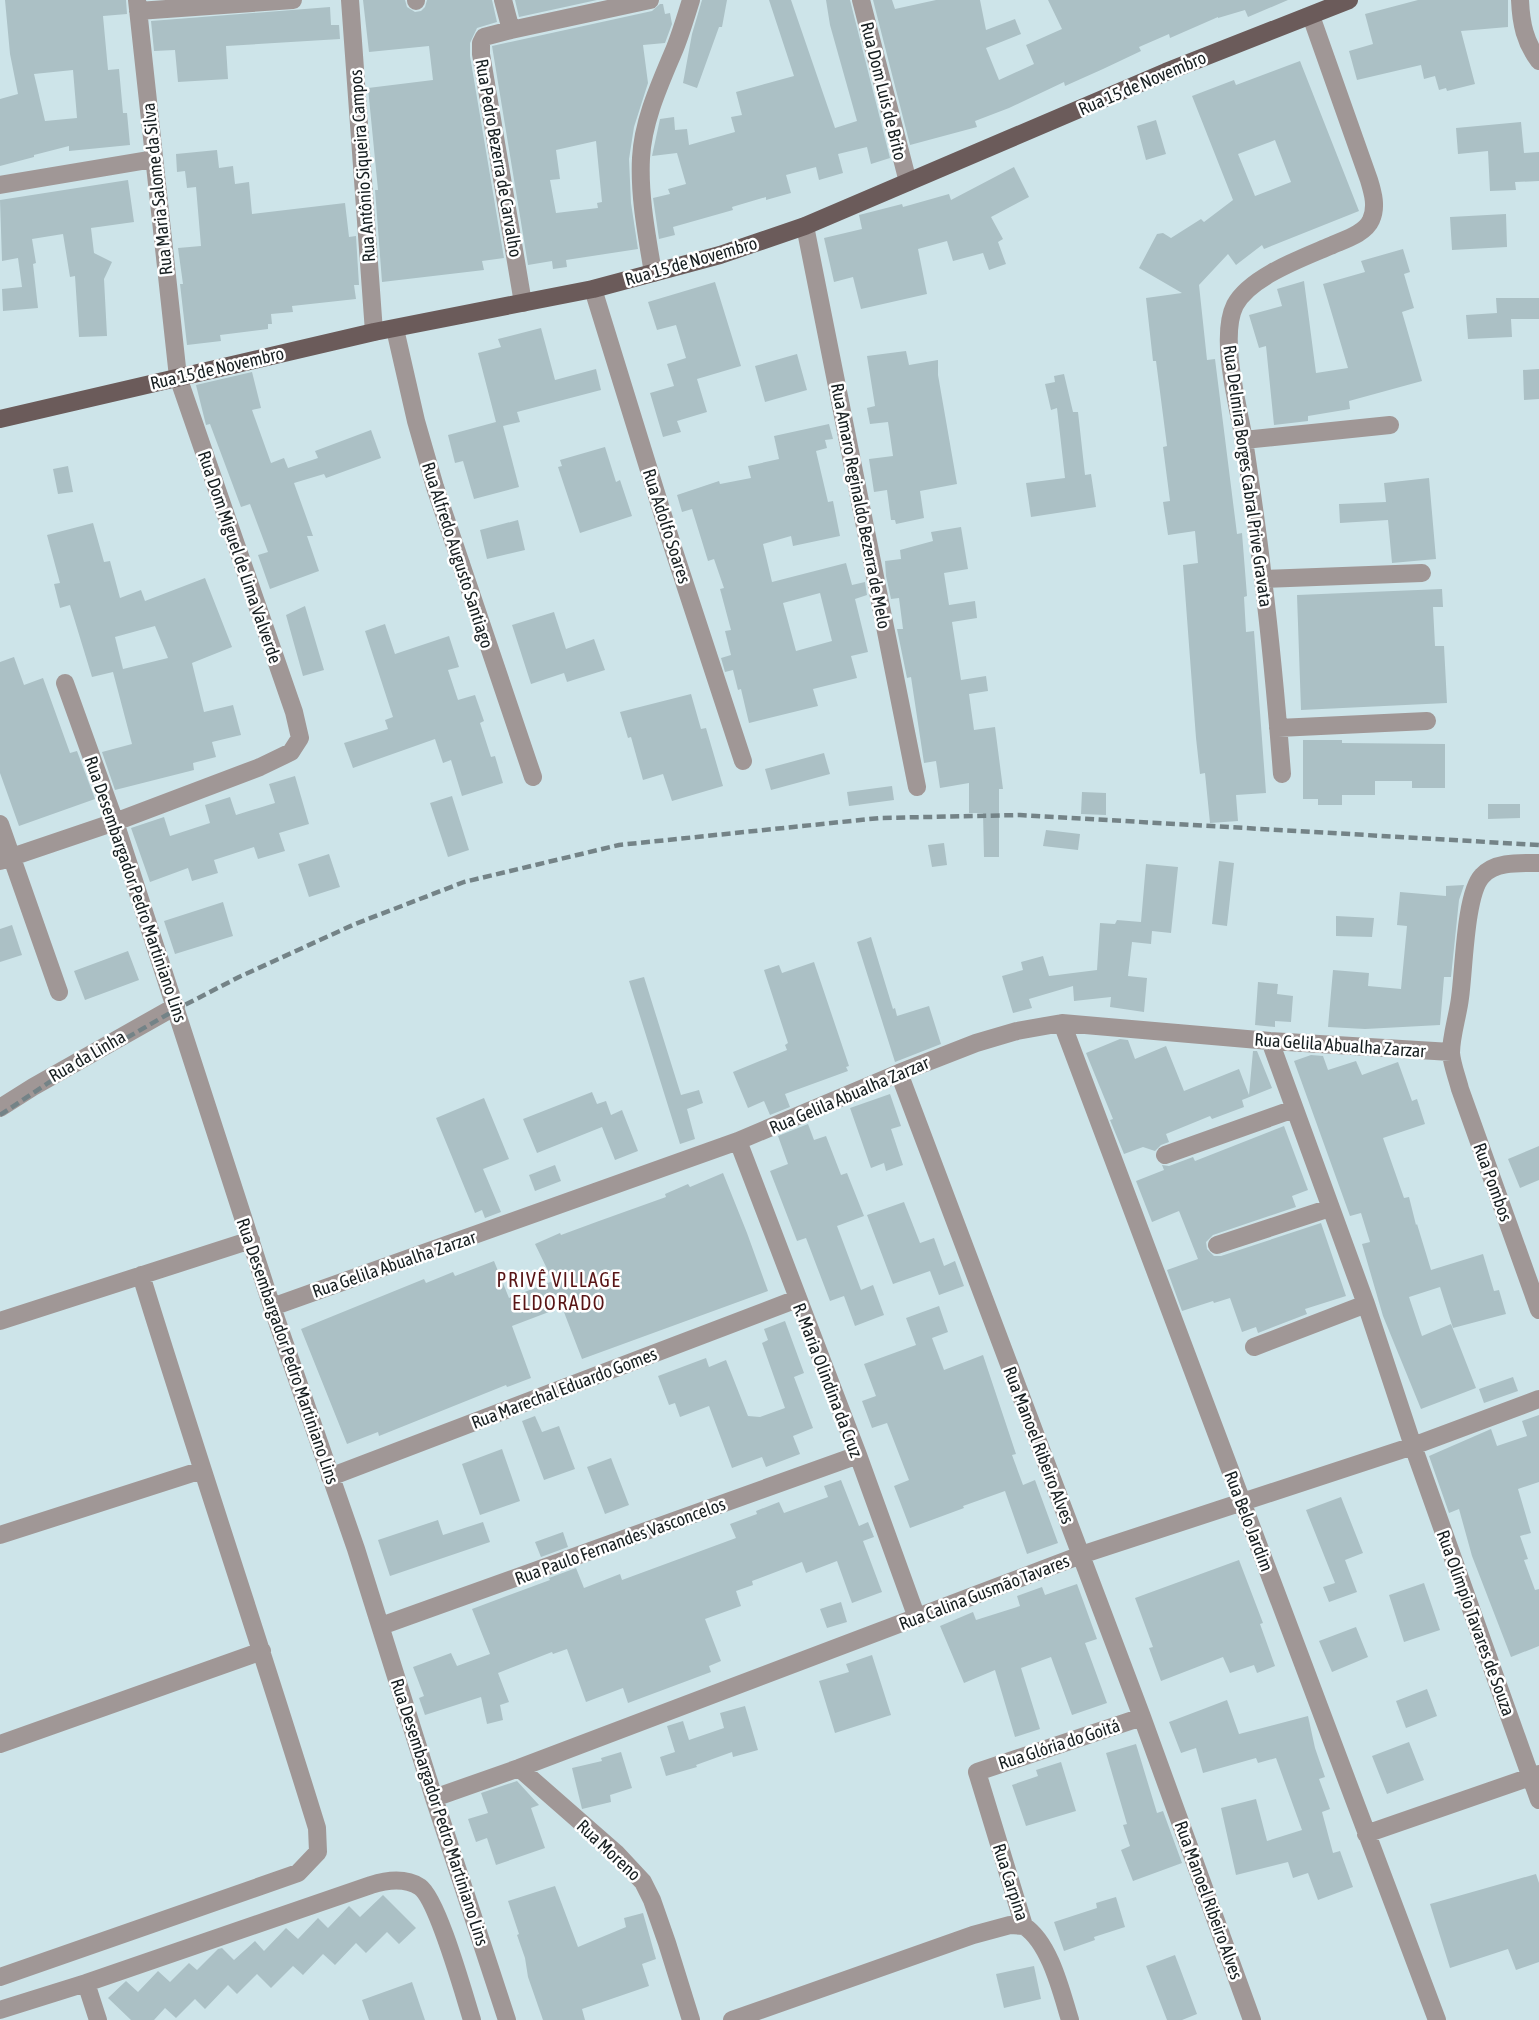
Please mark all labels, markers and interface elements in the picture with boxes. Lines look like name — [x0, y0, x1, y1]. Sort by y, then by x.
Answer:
street label: Rua Dom Luis de Brito — [857, 20, 911, 162]
street label: Rua 15 de Novembro — [1075, 47, 1209, 119]
street label: Rua Pedro Bezerra de Carvalho — [471, 57, 527, 259]
street label: Rua Antônio Siqueira Campos — [345, 69, 379, 263]
street label: Rua Maria Salome da Silva — [138, 102, 176, 276]
street label: Rua 15 de Novembro — [622, 232, 760, 290]
street label: Rua 15 de Novembro — [148, 342, 286, 394]
street label: Rua Delmira Borges Cabral Prive Gravata — [1219, 344, 1277, 608]
street label: Rua Amaro Reginaldo Bezerra de Melo — [827, 381, 895, 631]
street label: Rua Dom Miguel de Lima Valverde — [194, 448, 286, 666]
street label: Rua Alfredo Augusto Santiago — [418, 459, 498, 651]
street label: Rua Adolfo Soares — [639, 466, 695, 586]
street label: Rua Desembargador Pedro Martiniano Lins — [81, 753, 191, 1025]
street label: Rua da Linha — [45, 1026, 129, 1086]
street label: Rua Gelila Abualha Zarzar — [1254, 1029, 1427, 1062]
street label: Rua Gelila Abualha Zarzar — [766, 1052, 933, 1138]
street label: Rua Pombos — [1469, 1140, 1517, 1224]
street label: Rua Desembargador Pedro Martiniano Lins — [233, 1215, 343, 1487]
street label: Rua Gelila Abualha Zarzar — [310, 1226, 479, 1302]
district label: PRIVÊ VILLAGE ELDORADO — [497, 1268, 621, 1314]
street label: R. Maria Olindina da Cruz — [789, 1300, 867, 1461]
street label: Rua Marechal Eduardo Gomes — [468, 1343, 660, 1433]
street label: Rua Manoel Ribeiro Alves — [999, 1363, 1079, 1527]
street label: Rua Belo Jardim — [1220, 1468, 1278, 1574]
street label: Rua Paulo Fernandes Vasconcelos — [512, 1493, 728, 1589]
street label: Rua Olímpio Tavares de Souza — [1433, 1527, 1519, 1719]
street label: Rua Calina Gusmão Tavares — [896, 1550, 1072, 1634]
street label: Rua Desembargador Pedro Martiniano Lins — [387, 1676, 493, 1948]
street label: Rua Glória do Goitá — [996, 1714, 1122, 1774]
street label: Rua Moreno — [573, 1815, 645, 1885]
street label: Rua Manoel Ribeiro Alves — [1171, 1818, 1247, 1982]
street label: Rua Carpina — [989, 1841, 1033, 1923]

